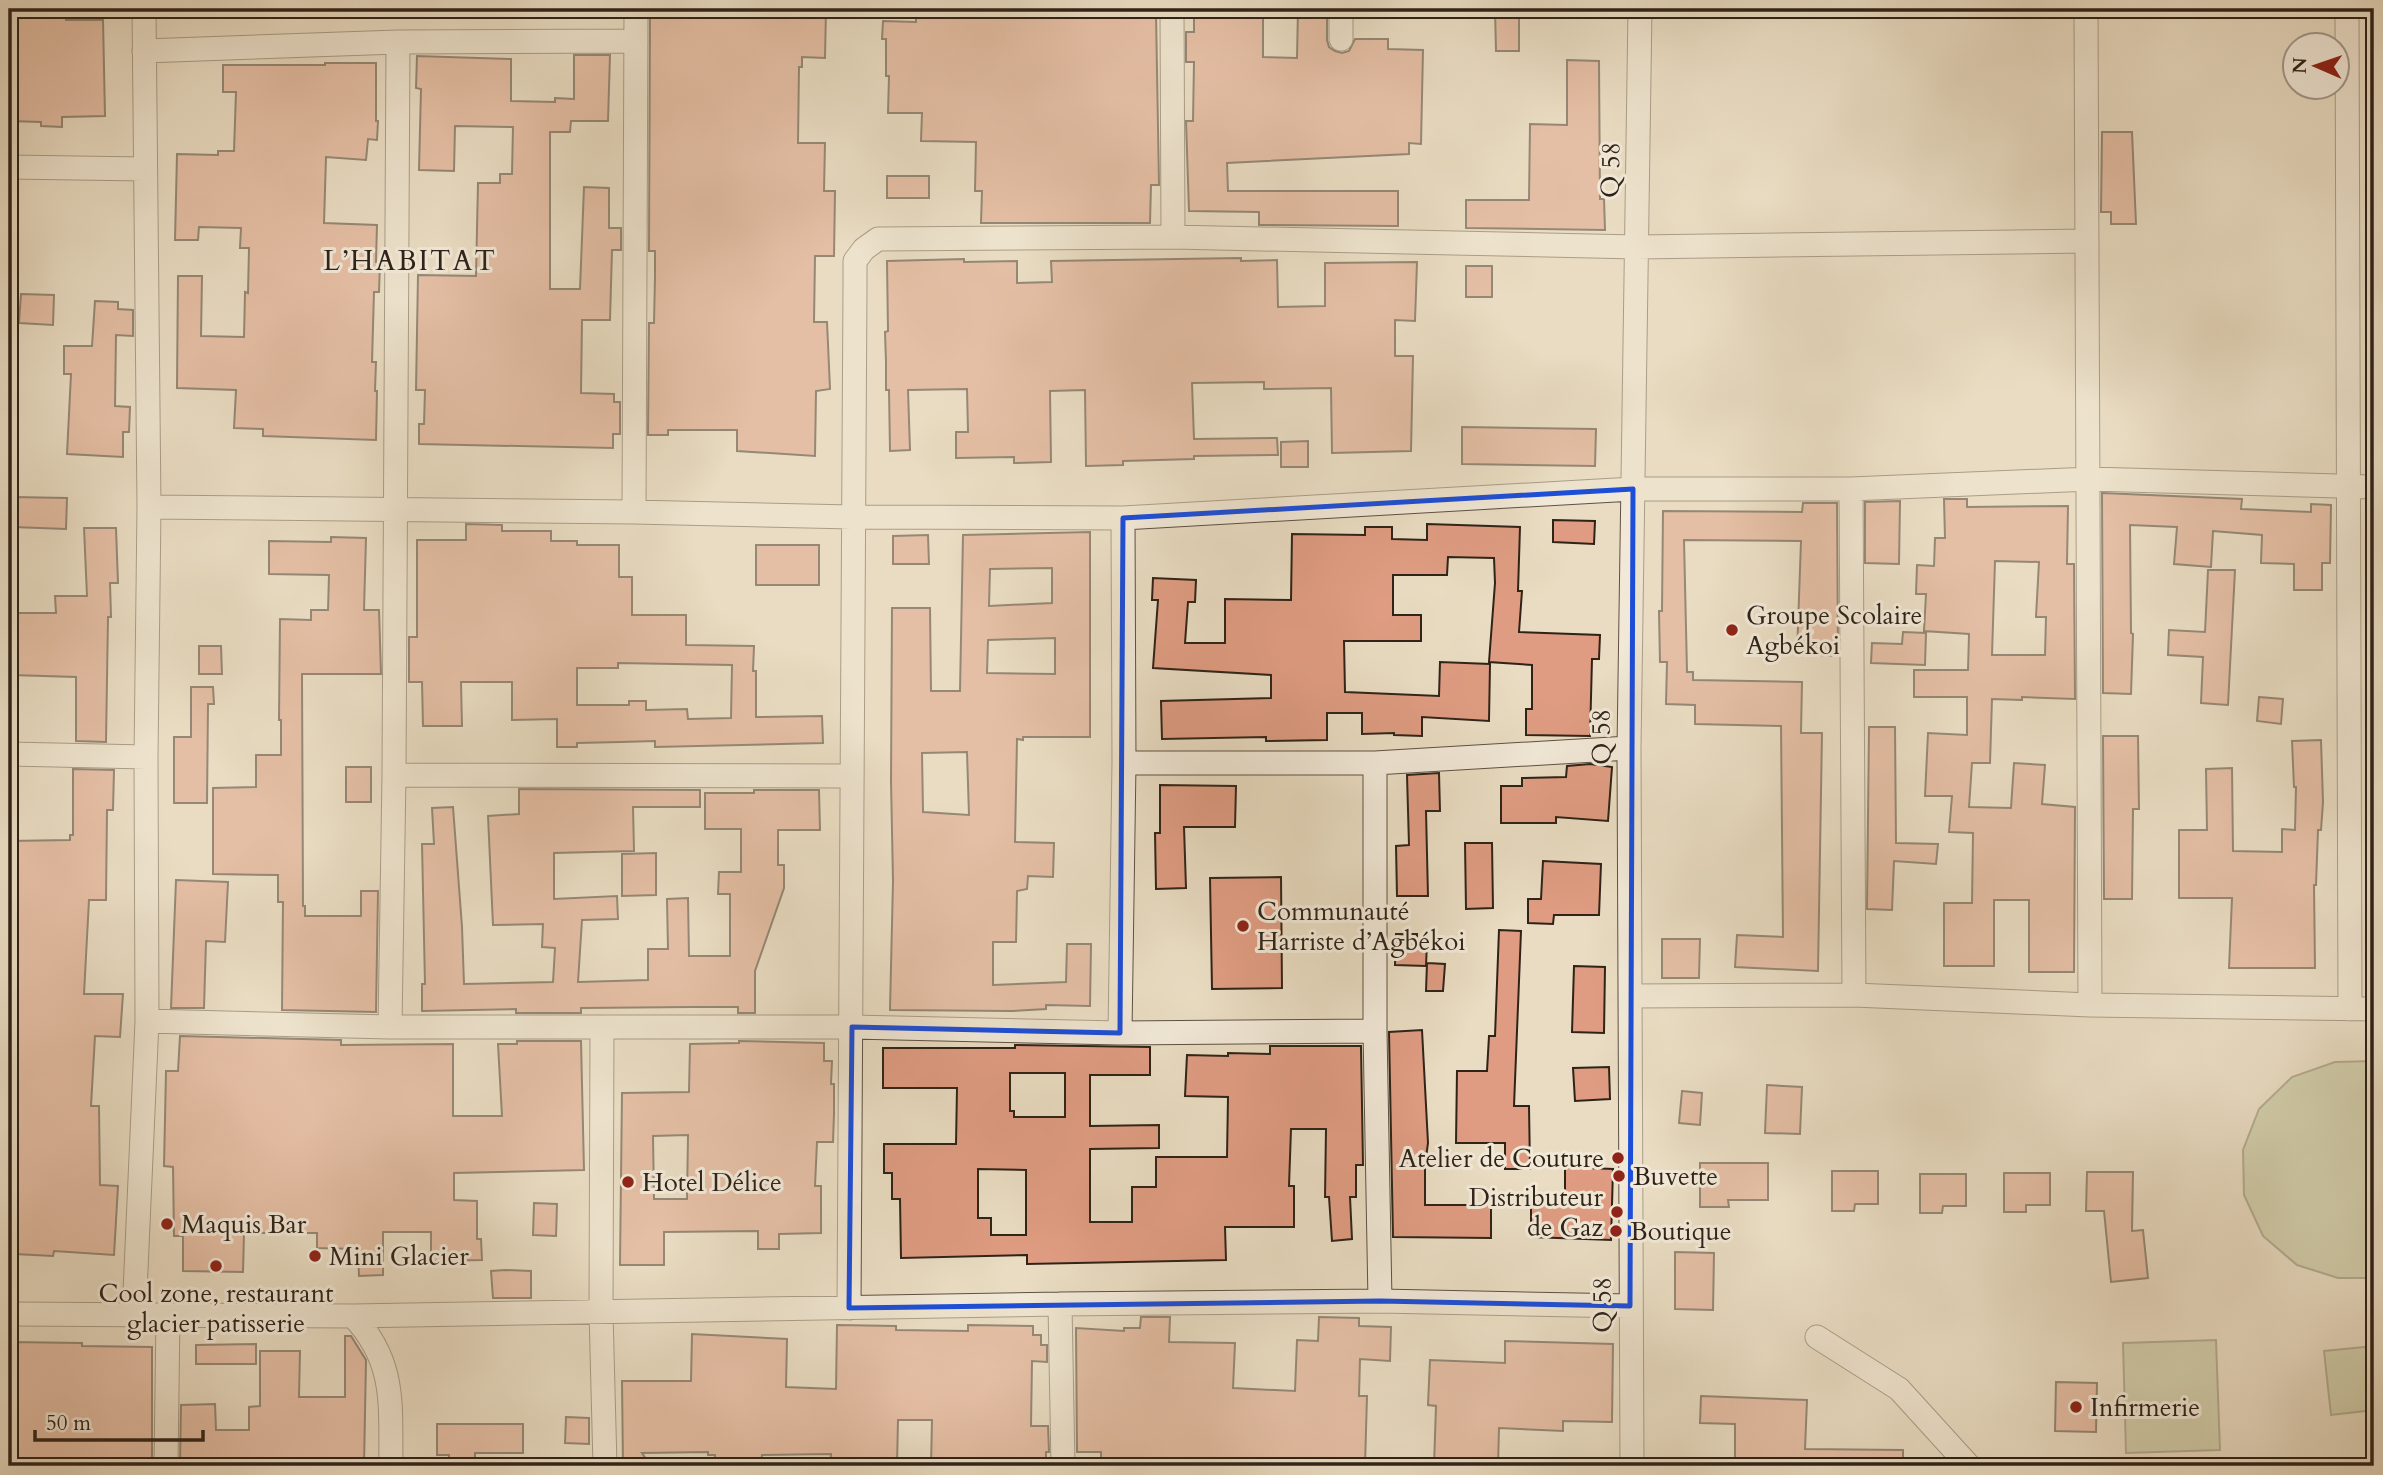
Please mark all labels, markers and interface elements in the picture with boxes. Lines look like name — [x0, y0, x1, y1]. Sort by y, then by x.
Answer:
north arrow — [2282, 32, 2352, 102]
text: N — [2287, 56, 2313, 74]
street label: Q 58 — [1593, 142, 1628, 198]
district label: L’HABITAT — [323, 242, 497, 280]
place label: Groupe Scolaire Agbékoi — [1746, 598, 1922, 663]
marker: Groupe Scolaire Agbékoi — [1724, 622, 1740, 638]
street label: Q 58 — [1584, 709, 1619, 765]
place label: Communauté Harriste d’Agbékoi — [1257, 894, 1466, 959]
marker: Communauté Harriste d’Agbékoi — [1235, 918, 1251, 934]
place label: Atelier de Couture — [1399, 1141, 1604, 1176]
marker: Atelier de Couture — [1610, 1150, 1626, 1166]
place label: Buvette — [1633, 1159, 1718, 1194]
place label: Hotel Délice — [642, 1165, 782, 1200]
marker: Buvette — [1611, 1168, 1627, 1184]
marker: Hotel Délice — [620, 1174, 636, 1190]
place label: Distributeur de Gaz — [1469, 1180, 1604, 1245]
marker: Distributeur de Gaz — [1609, 1204, 1625, 1220]
place label: Maquis Bar — [181, 1207, 307, 1242]
place label: Boutique — [1630, 1214, 1732, 1249]
marker: Maquis Bar — [159, 1216, 175, 1232]
marker: Boutique — [1608, 1223, 1624, 1239]
place label: Mini Glacier — [329, 1239, 469, 1274]
marker: Mini Glacier — [307, 1248, 323, 1264]
marker: Cool zone, restaurant glacier patisserie — [208, 1258, 224, 1274]
place label: Cool zone, restaurant glacier patisserie — [99, 1276, 333, 1341]
street label: Q 58 — [1585, 1277, 1620, 1333]
place label: Infirmerie — [2090, 1390, 2200, 1425]
scale bar — [35, 1398, 203, 1442]
marker: Infirmerie — [2068, 1399, 2084, 1415]
text: 50 m — [46, 1409, 91, 1438]

